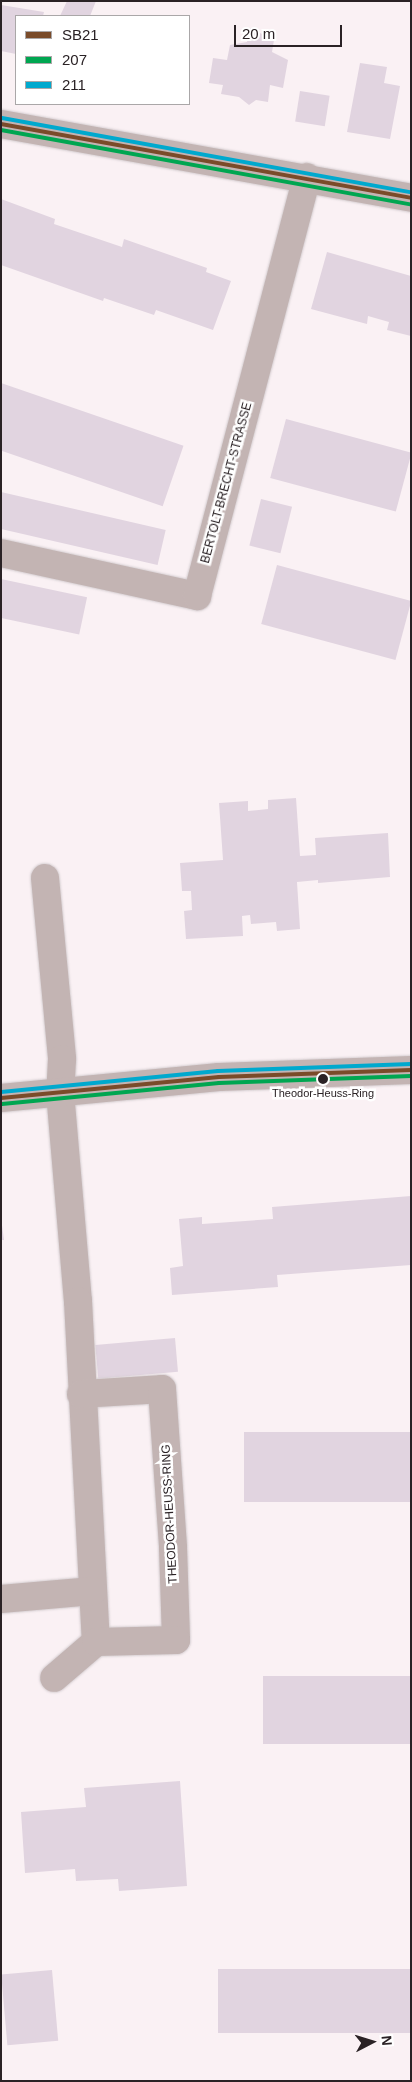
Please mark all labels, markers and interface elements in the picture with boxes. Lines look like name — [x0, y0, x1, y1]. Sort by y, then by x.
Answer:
legend — [15, 15, 190, 105]
scale bar — [237, 15, 344, 47]
text: 20 m — [242, 25, 275, 42]
text: SB21 — [62, 26, 99, 43]
text: 207 — [62, 51, 87, 68]
text: 211 — [62, 76, 86, 93]
street label: BERTOLT-BRECHT-STRASSE — [199, 401, 255, 565]
marker: Theodor-Heuss-Ring — [318, 1074, 328, 1084]
place label: Theodor-Heuss-Ring — [272, 1086, 374, 1100]
street label: THEODOR-HEUSS-RING — [159, 1444, 181, 1584]
north arrow — [347, 2017, 397, 2067]
text: N — [379, 2035, 395, 2046]

